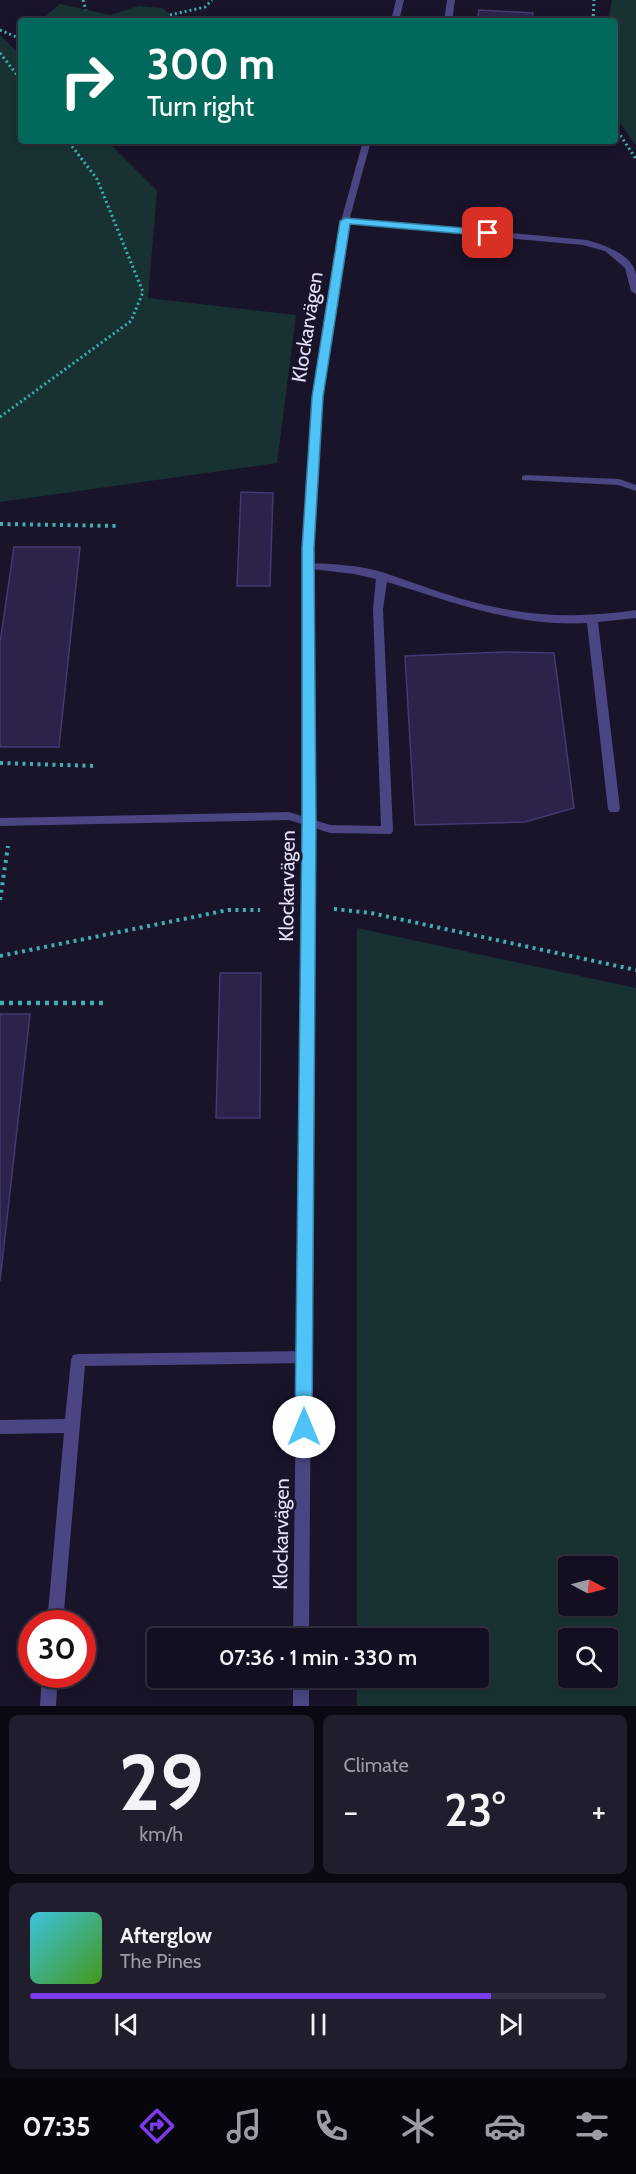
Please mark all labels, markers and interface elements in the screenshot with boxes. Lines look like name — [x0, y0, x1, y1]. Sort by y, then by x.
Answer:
text: 300 m — [147, 38, 275, 90]
icon: right — [48, 42, 126, 120]
text: Turn right — [147, 90, 254, 123]
pin — [462, 207, 513, 258]
icon: arrive — [471, 216, 504, 249]
street label: Klockarvägen — [286, 270, 328, 384]
street label: Klockarvägen — [274, 830, 300, 942]
position arrow — [272, 1395, 336, 1459]
street label: Klockarvägen — [268, 1478, 294, 1590]
north arrow — [558, 1556, 618, 1616]
map controls — [558, 1556, 618, 1688]
speed limit sign: 30 — [18, 1610, 96, 1688]
button: search — [558, 1628, 618, 1688]
text: 07:36 · 1 min · 330 m — [219, 1644, 417, 1671]
text: 29 — [119, 1735, 204, 1830]
text: Climate — [344, 1753, 409, 1777]
text: 23° — [444, 1783, 505, 1837]
text: − — [344, 1791, 358, 1831]
text: + — [591, 1791, 606, 1831]
text: km/h — [139, 1822, 183, 1846]
text: Afterglow — [120, 1922, 212, 1949]
text: The Pines — [120, 1949, 201, 1973]
icon: previous — [110, 2008, 143, 2041]
icon: pause — [302, 2008, 335, 2041]
icon: next — [494, 2008, 527, 2041]
icon: directions — [136, 2105, 178, 2147]
icon: music — [223, 2105, 265, 2147]
icon: phone — [310, 2105, 352, 2147]
icon: climate — [397, 2105, 439, 2147]
icon: car — [484, 2105, 526, 2147]
icon: filters — [571, 2105, 613, 2147]
text: 07:35 — [23, 2110, 90, 2143]

